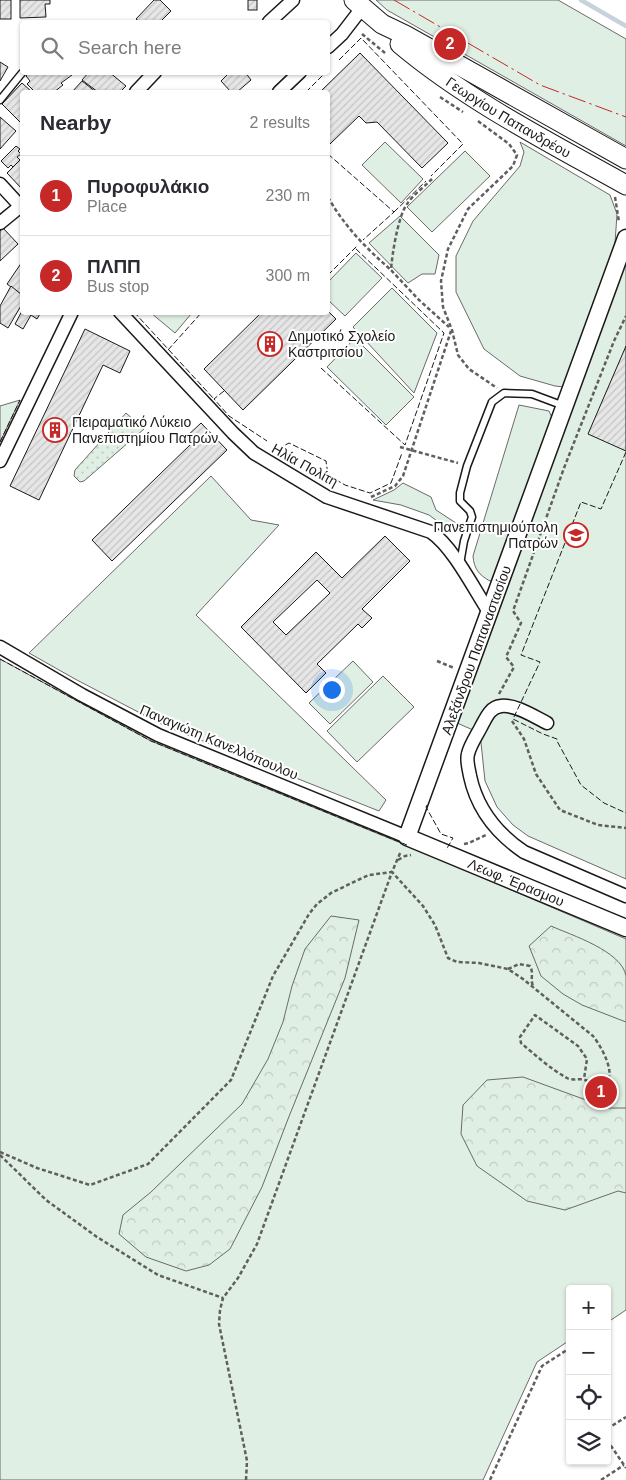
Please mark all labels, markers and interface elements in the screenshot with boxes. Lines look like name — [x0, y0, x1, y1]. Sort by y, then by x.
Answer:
search box — [20, 20, 330, 75]
pin: 2 — [434, 25, 466, 63]
icon: search — [38, 34, 66, 62]
text: Search here — [78, 37, 182, 58]
street label: Γεωργίου Παπανδρέου — [443, 74, 573, 161]
text: Nearby — [40, 111, 111, 134]
text: 2 results — [250, 114, 310, 131]
text: Πυροφυλάκιο — [87, 176, 209, 197]
text: 1 — [52, 187, 60, 204]
text: 230 m — [266, 187, 310, 204]
text: Place — [87, 198, 127, 215]
text: ΠΛΠΠ — [87, 256, 141, 277]
text: 2 — [52, 267, 60, 284]
text: 300 m — [266, 267, 310, 284]
text: Bus stop — [87, 278, 149, 295]
place label: Δημοτικό Σχολείο Καστριτσίου — [288, 328, 395, 360]
building icon: Δημοτικό Σχολείο Καστριτσίου — [257, 331, 283, 357]
place label: Πειραματικό Λύκειο Πανεπιστημίου Πατρών — [72, 414, 218, 446]
building icon: Πειραματικό Λύκειο Πανεπιστημίου Πατρών — [42, 417, 68, 443]
street label: Ηλία Πολίτη — [269, 440, 341, 490]
place label: Πανεπιστημιούπολη Πατρών — [433, 519, 558, 551]
school or university icon: Πανεπιστημιούπολη Πατρών — [563, 522, 589, 548]
street label: Αλεξάνδρου Παπαναστασίου — [438, 563, 514, 737]
your location — [319, 677, 345, 703]
street label: Παναγιώτη Κανελλόπουλου — [137, 701, 301, 783]
street label: Λεωφ. Έρασμου — [466, 855, 567, 909]
pin: 1 — [585, 1073, 617, 1111]
map controls — [566, 1285, 611, 1465]
button: + — [566, 1285, 611, 1330]
button: − — [566, 1330, 611, 1375]
button: locate — [566, 1375, 611, 1420]
button: layers — [566, 1420, 611, 1465]

